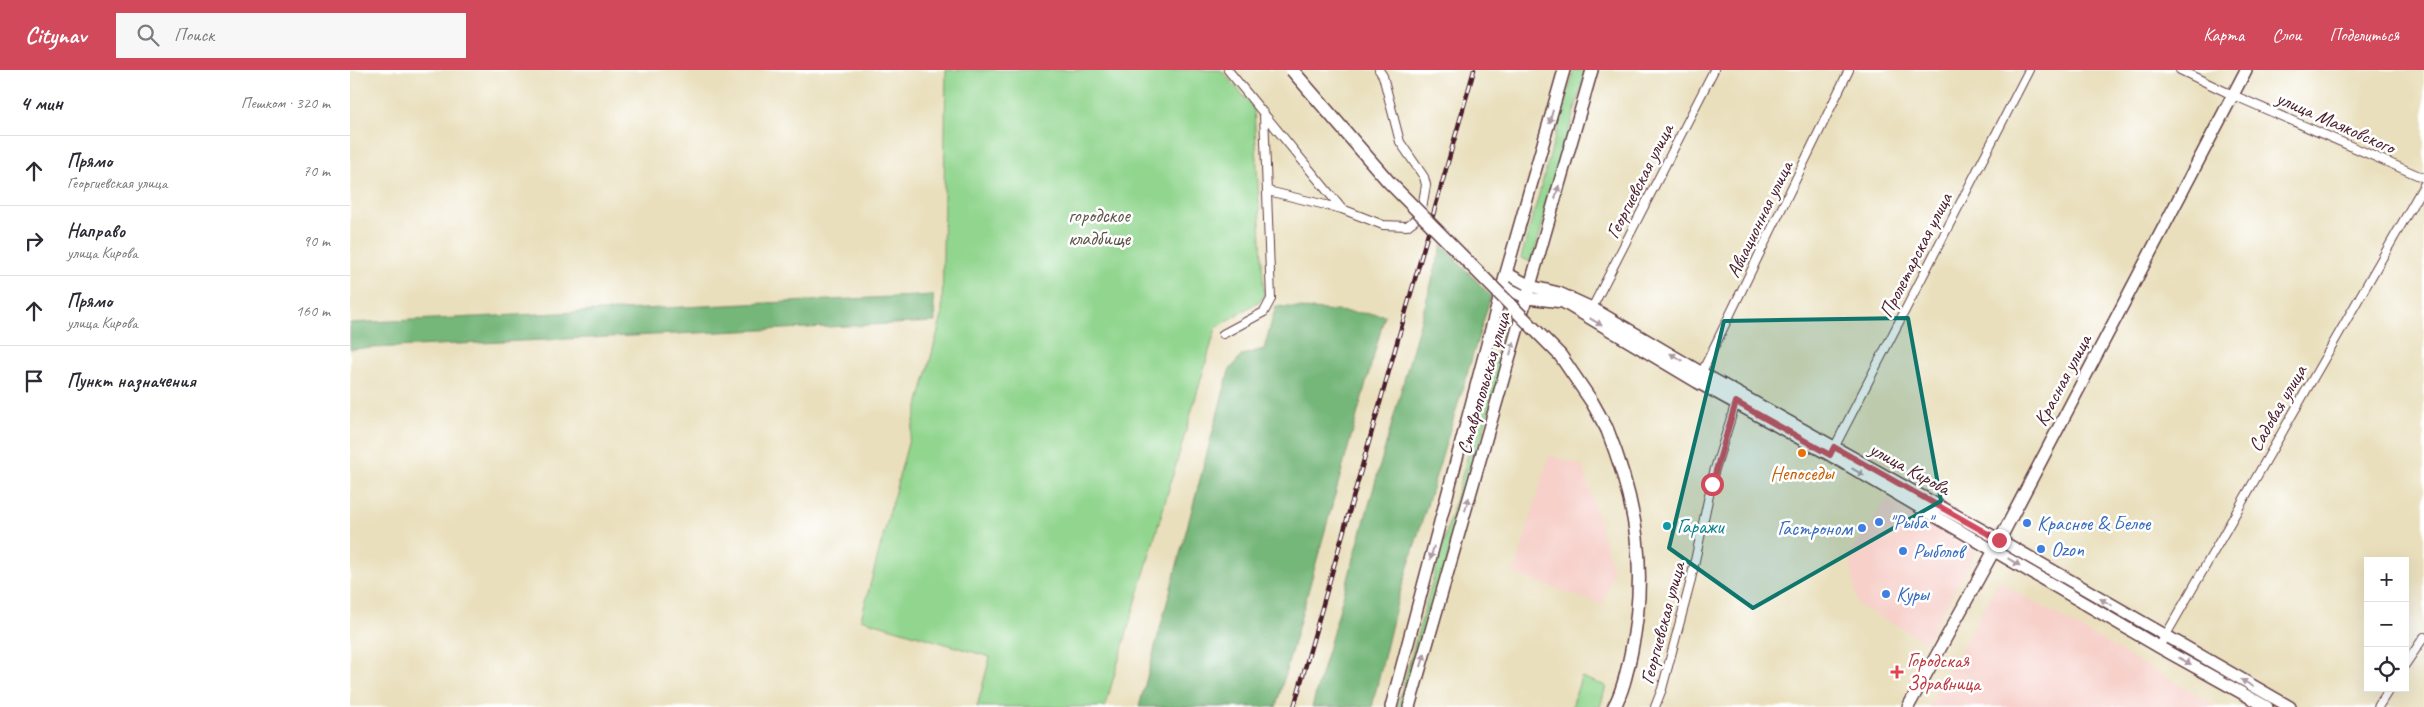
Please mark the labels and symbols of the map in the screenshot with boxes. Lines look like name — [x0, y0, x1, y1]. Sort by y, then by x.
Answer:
street label: улица Маяковского — [2272, 85, 2401, 161]
one-way arrow — [1546, 109, 1554, 124]
street label: Георгиевская улица — [1600, 118, 1680, 243]
street label: Авиационная улица — [1721, 155, 1799, 282]
one-way arrow — [1554, 184, 1562, 199]
street label: Пролетарская улица — [1873, 187, 1959, 322]
park label: городское кладбище — [1068, 203, 1131, 251]
street label: Ставропольская улица — [1451, 307, 1516, 457]
one-way arrow — [1589, 317, 1602, 326]
street label: Красная улица — [2028, 329, 2098, 430]
one-way arrow — [1509, 340, 1517, 355]
one-way arrow — [1669, 353, 1682, 362]
street label: Садовая улица — [2243, 359, 2313, 456]
street label: улица Кирова — [1864, 436, 1956, 502]
marker: Непоседы — [1796, 447, 1808, 459]
place label: Непоседы — [1770, 461, 1835, 486]
one-way arrow — [1852, 467, 1865, 476]
route start — [1701, 473, 1724, 496]
one-way arrow — [1464, 496, 1472, 511]
place label: "Рыба" — [1889, 510, 1936, 535]
place label: Красное & Белое — [2037, 511, 2152, 536]
place label: Гаражи — [1677, 514, 1725, 539]
place label: Гастроном — [1778, 516, 1853, 541]
marker: "Рыба" — [1873, 516, 1885, 528]
marker: Красное & Белое — [2021, 517, 2033, 529]
marker: Гаражи — [1661, 520, 1673, 532]
marker: Гастроном — [1856, 522, 1868, 534]
route end — [1988, 529, 2011, 552]
place label: Ozon — [2051, 537, 2085, 562]
place label: Рыболов — [1913, 539, 1967, 564]
marker: Ozon — [2035, 543, 2047, 555]
marker: Рыболов — [1897, 545, 1909, 557]
one-way arrow — [1428, 546, 1436, 561]
one-way arrow — [2008, 557, 2021, 566]
street label: Георгиевская улица — [1634, 558, 1691, 687]
place label: Куры — [1896, 582, 1930, 607]
marker: Куры — [1880, 588, 1892, 600]
one-way arrow — [2100, 598, 2113, 607]
place label: Городская Здравница — [1907, 648, 1982, 696]
one-way arrow — [1419, 653, 1427, 668]
one-way arrow — [2178, 657, 2191, 666]
marker: Городская Здравница — [1891, 666, 1903, 678]
one-way arrow — [2240, 679, 2254, 687]

